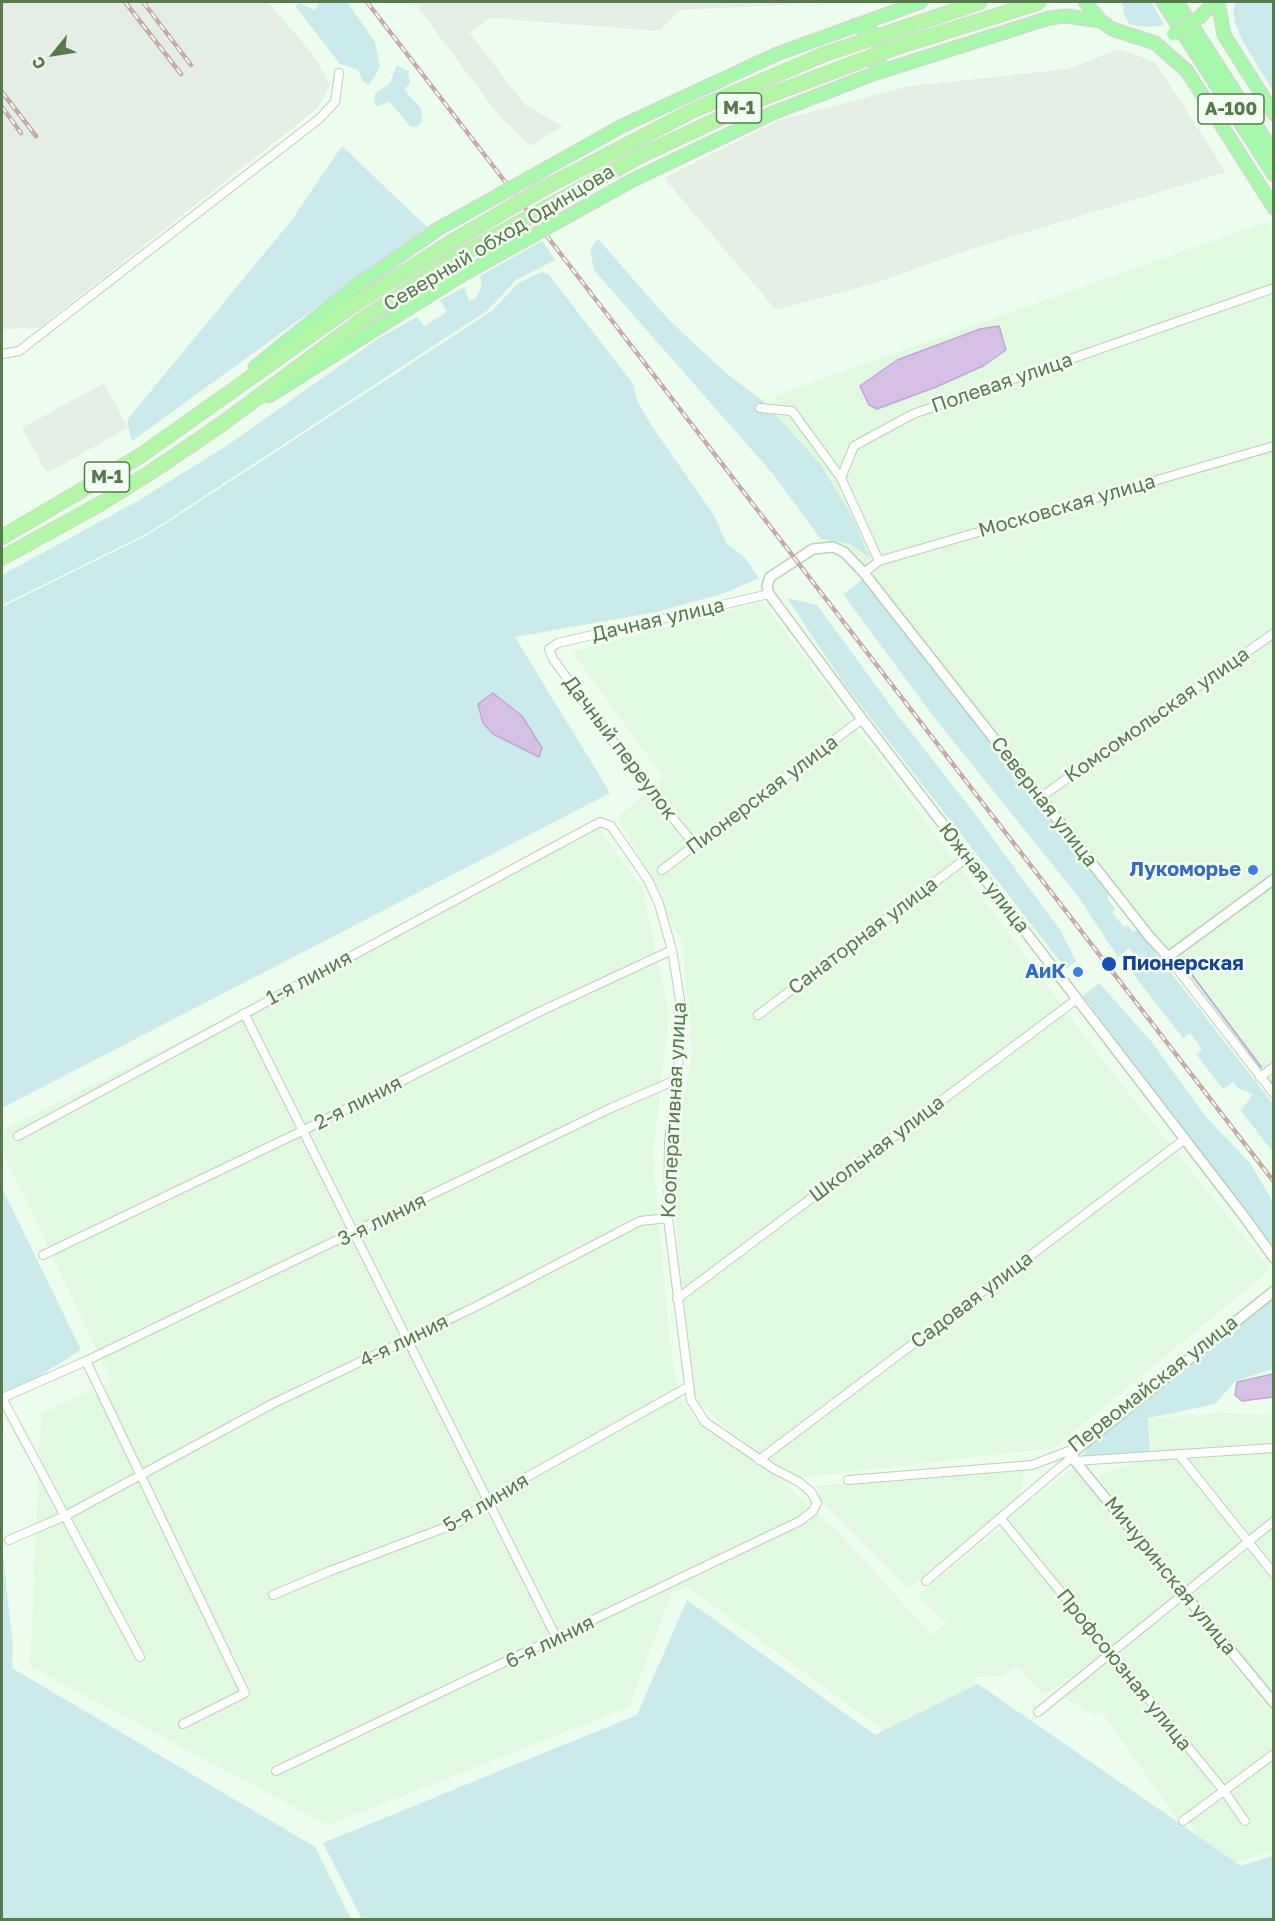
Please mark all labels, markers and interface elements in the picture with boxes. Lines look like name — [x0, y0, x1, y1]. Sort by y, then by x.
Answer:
north arrow — [24, 24, 84, 84]
text: С — [27, 53, 50, 73]
road number: М-1 — [716, 93, 762, 123]
road number: А-100 — [1198, 94, 1264, 124]
street label: Северный обход Одинцова — [379, 159, 619, 317]
street label: Полевая улица — [928, 348, 1076, 418]
road number: М-1 — [84, 462, 130, 492]
street label: Московская улица — [976, 469, 1158, 543]
street label: Дачная улица — [589, 593, 727, 647]
street label: Комсомольская улица — [1060, 642, 1254, 788]
street label: Дачный переулок — [558, 671, 682, 825]
street label: Пионерская улица — [681, 730, 843, 860]
street label: Северная улица — [986, 732, 1102, 872]
street label: Южная улица — [934, 818, 1034, 938]
place label: Лукоморье — [1130, 858, 1241, 882]
marker: Лукоморье — [1246, 863, 1260, 877]
street label: Санаторная улица — [784, 872, 942, 1000]
street label: 1-я линия — [262, 945, 356, 1011]
place label: Пионерская — [1122, 952, 1244, 976]
marker: Пионерская — [1100, 955, 1118, 973]
place label: АиК — [1025, 960, 1066, 984]
marker: АиК — [1071, 965, 1085, 979]
street label: Кооперативная улица — [656, 1001, 692, 1219]
street label: 2-я линия — [310, 1071, 406, 1135]
street label: Школьная улица — [805, 1090, 949, 1208]
street label: 3-я линия — [334, 1188, 430, 1252]
street label: Садовая улица — [906, 1246, 1038, 1354]
street label: 4-я линия — [356, 1309, 452, 1373]
street label: Первомайская улица — [1063, 1310, 1243, 1458]
street label: 5-я линия — [439, 1468, 533, 1538]
street label: Мичуринская улица — [1099, 1492, 1241, 1660]
street label: Профсоюзная улица — [1051, 1584, 1197, 1756]
street label: 6-я линия — [502, 1610, 598, 1674]

